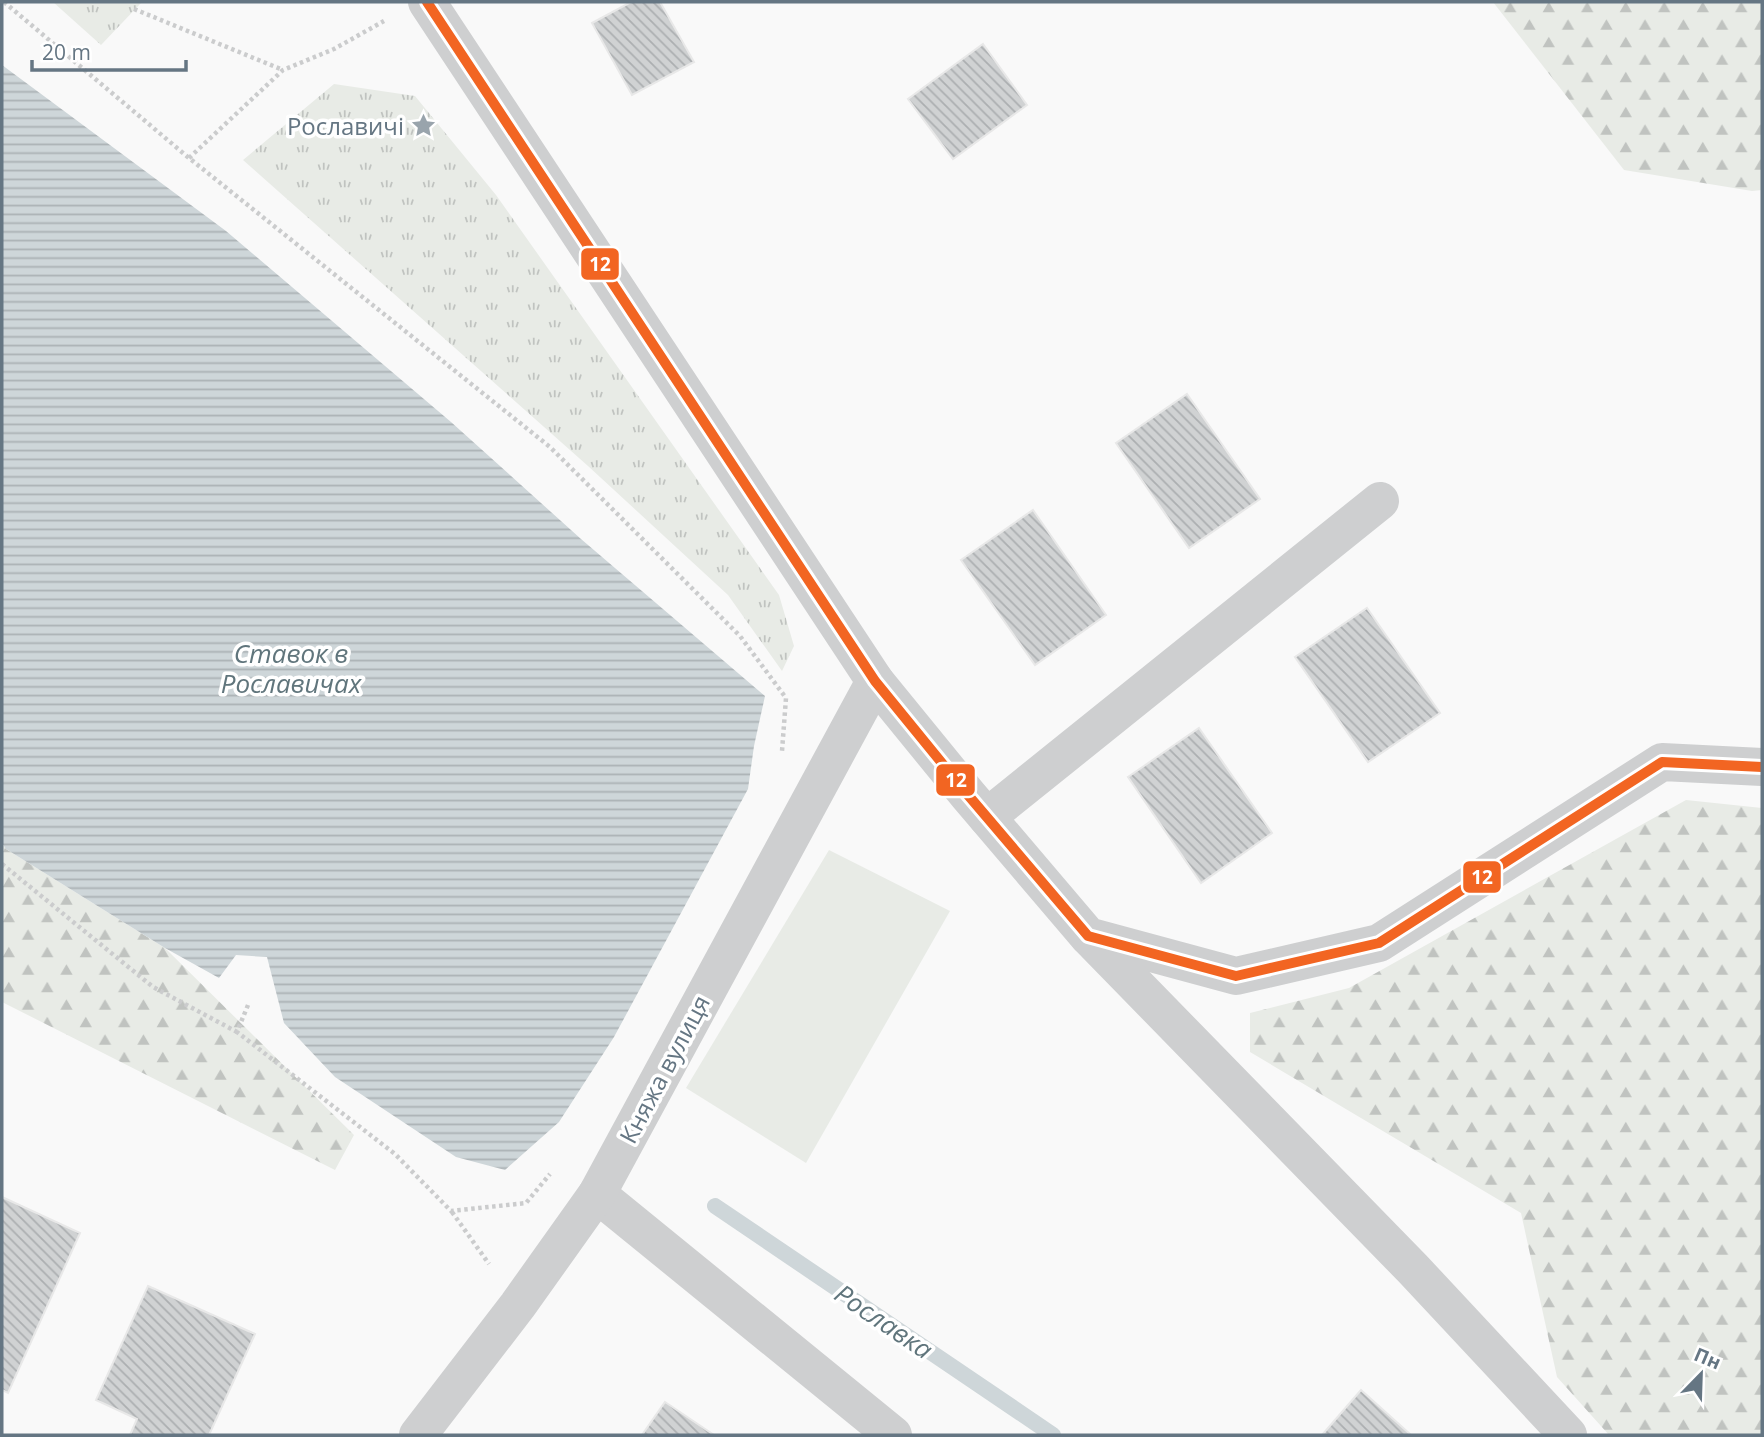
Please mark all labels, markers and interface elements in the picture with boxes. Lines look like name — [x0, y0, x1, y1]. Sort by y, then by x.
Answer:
scale bar — [32, 28, 186, 72]
text: 20 m — [42, 38, 91, 66]
place label: Рославичі — [287, 109, 404, 142]
place icon: Рославичі — [410, 111, 438, 139]
line badge: 12 — [580, 247, 620, 281]
text: 12 — [589, 251, 611, 277]
water label: Ставок в Рославичах — [221, 635, 363, 701]
line badge: 12 — [935, 763, 976, 797]
text: 12 — [945, 767, 967, 793]
line badge: 12 — [1462, 860, 1502, 894]
text: 12 — [1471, 864, 1493, 890]
street label: Княжа вулиця — [611, 989, 717, 1149]
water label: Рославка — [828, 1275, 940, 1367]
north arrow — [1666, 1339, 1736, 1409]
text: Пн — [1690, 1341, 1725, 1376]

